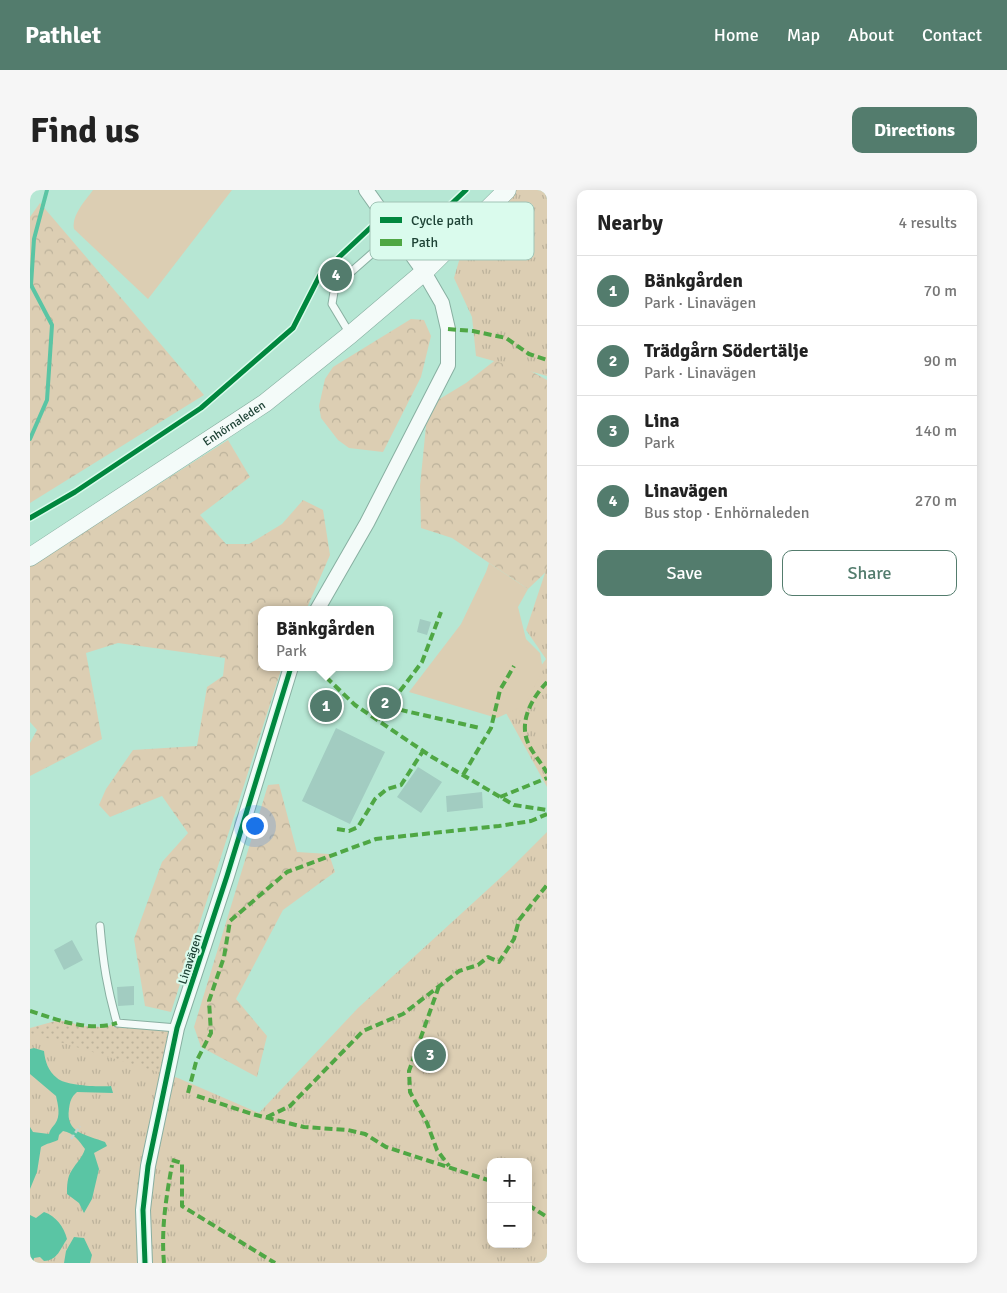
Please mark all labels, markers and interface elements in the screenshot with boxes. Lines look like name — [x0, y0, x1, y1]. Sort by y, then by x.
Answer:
text: Pathlet — [25, 20, 101, 50]
text: Home — [714, 24, 759, 46]
text: Map — [787, 24, 820, 46]
text: About — [848, 24, 894, 46]
text: Contact — [922, 24, 982, 46]
button: Directions — [852, 107, 977, 153]
text: Find us — [30, 109, 140, 152]
legend — [370, 202, 534, 260]
text: Nearby — [597, 210, 663, 236]
text: Cycle path — [411, 212, 473, 229]
text: 4 results — [898, 213, 957, 233]
text: Path — [411, 234, 438, 251]
pin: 4 — [320, 256, 352, 294]
text: Bänkgården — [644, 269, 743, 293]
text: 1 — [609, 281, 617, 301]
text: 70 m — [923, 281, 957, 301]
text: Park · Linavägen — [644, 293, 756, 313]
text: Trädgårn Södertälje — [644, 339, 808, 363]
text: 2 — [609, 351, 617, 371]
text: 90 m — [923, 351, 957, 371]
text: Park · Linavägen — [644, 363, 756, 383]
street label: Enhörnaleden — [200, 398, 268, 450]
text: Lina — [644, 409, 679, 433]
text: 3 — [609, 421, 617, 441]
text: 140 m — [915, 421, 957, 441]
text: Park — [644, 433, 675, 453]
text: Linavägen — [644, 479, 728, 503]
text: 4 — [609, 491, 617, 511]
text: 270 m — [915, 491, 957, 511]
text: Bus stop · Enhörnaleden — [644, 503, 809, 523]
button: Save — [597, 550, 772, 596]
button: Share — [782, 550, 957, 596]
popup — [258, 606, 393, 671]
text: Bänkgården — [276, 617, 375, 641]
text: Park — [276, 641, 307, 661]
pin: 2 — [369, 684, 401, 722]
pin: 1 — [310, 687, 342, 725]
your location — [242, 813, 268, 839]
street label: Linavägen — [175, 932, 206, 986]
pin: 3 — [414, 1036, 446, 1074]
map controls — [487, 1158, 532, 1248]
button: + — [487, 1158, 532, 1203]
button: − — [487, 1203, 532, 1248]

